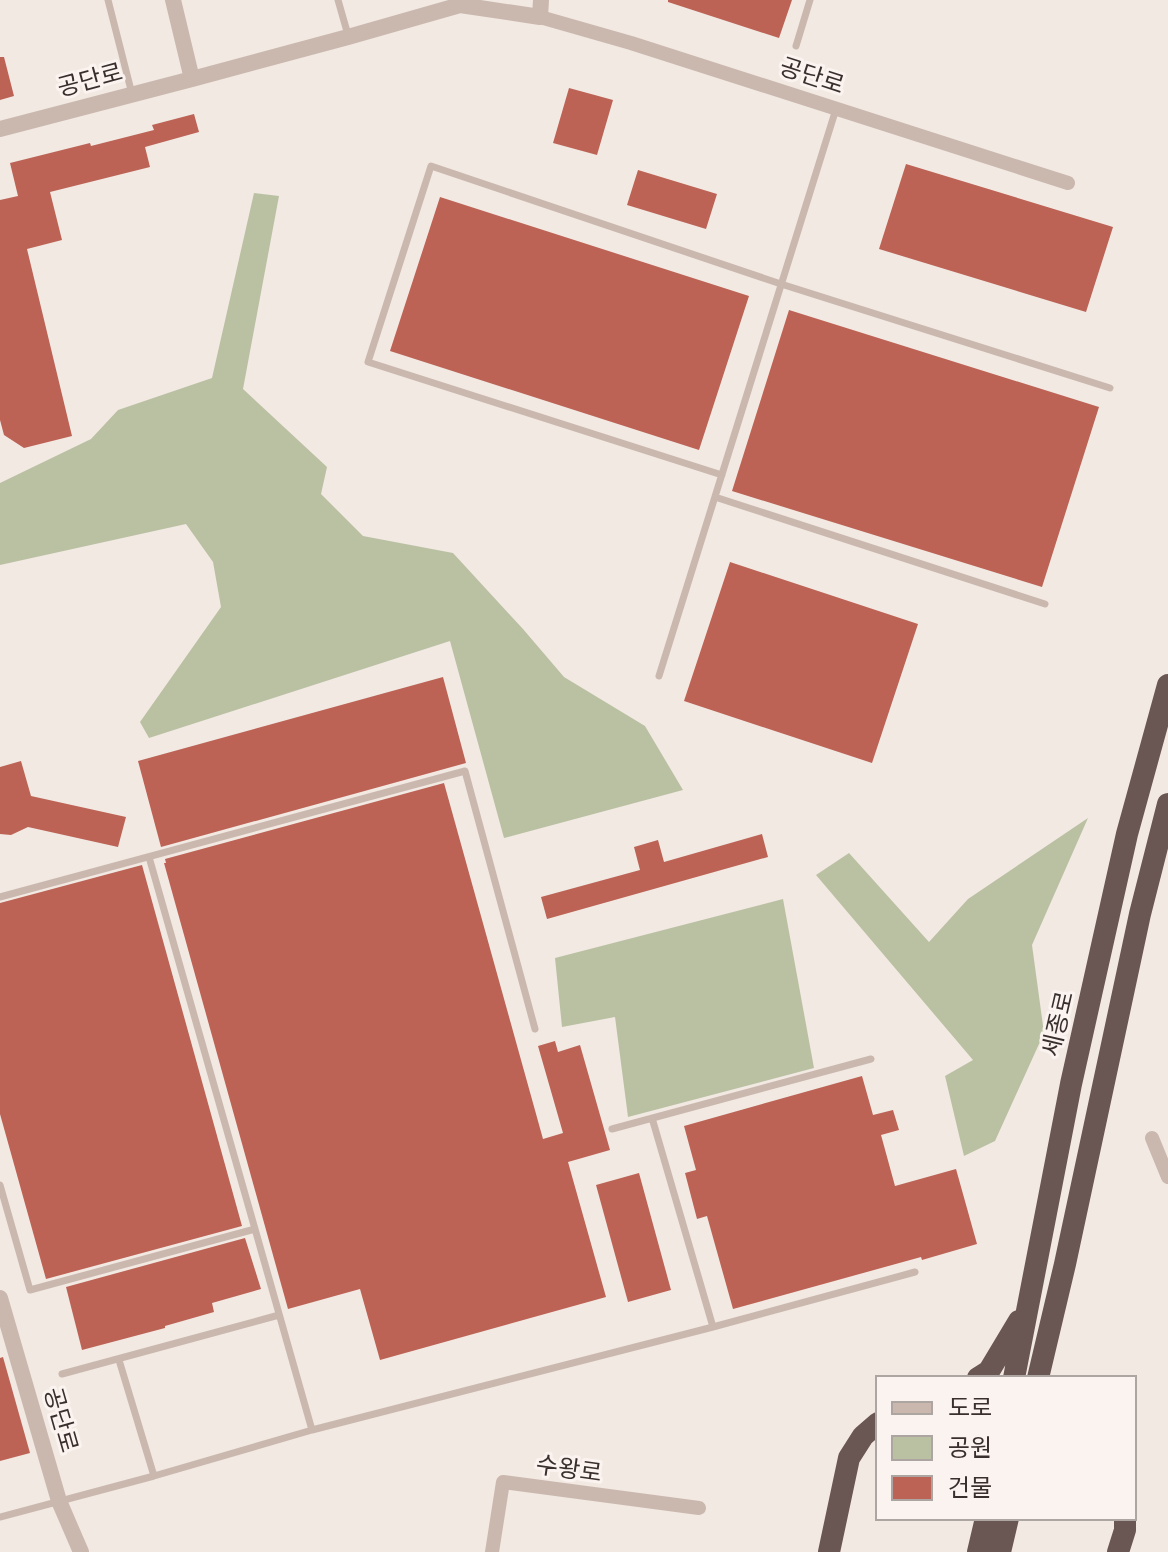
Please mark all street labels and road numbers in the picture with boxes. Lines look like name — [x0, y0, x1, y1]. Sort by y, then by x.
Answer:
street label: 공단로 — [776, 51, 848, 100]
street label: 공단로 — [54, 56, 126, 102]
street label: 세종로 — [1035, 988, 1079, 1059]
street label: 공단로 — [38, 1384, 86, 1456]
street label: 수왕로 — [534, 1449, 604, 1487]

